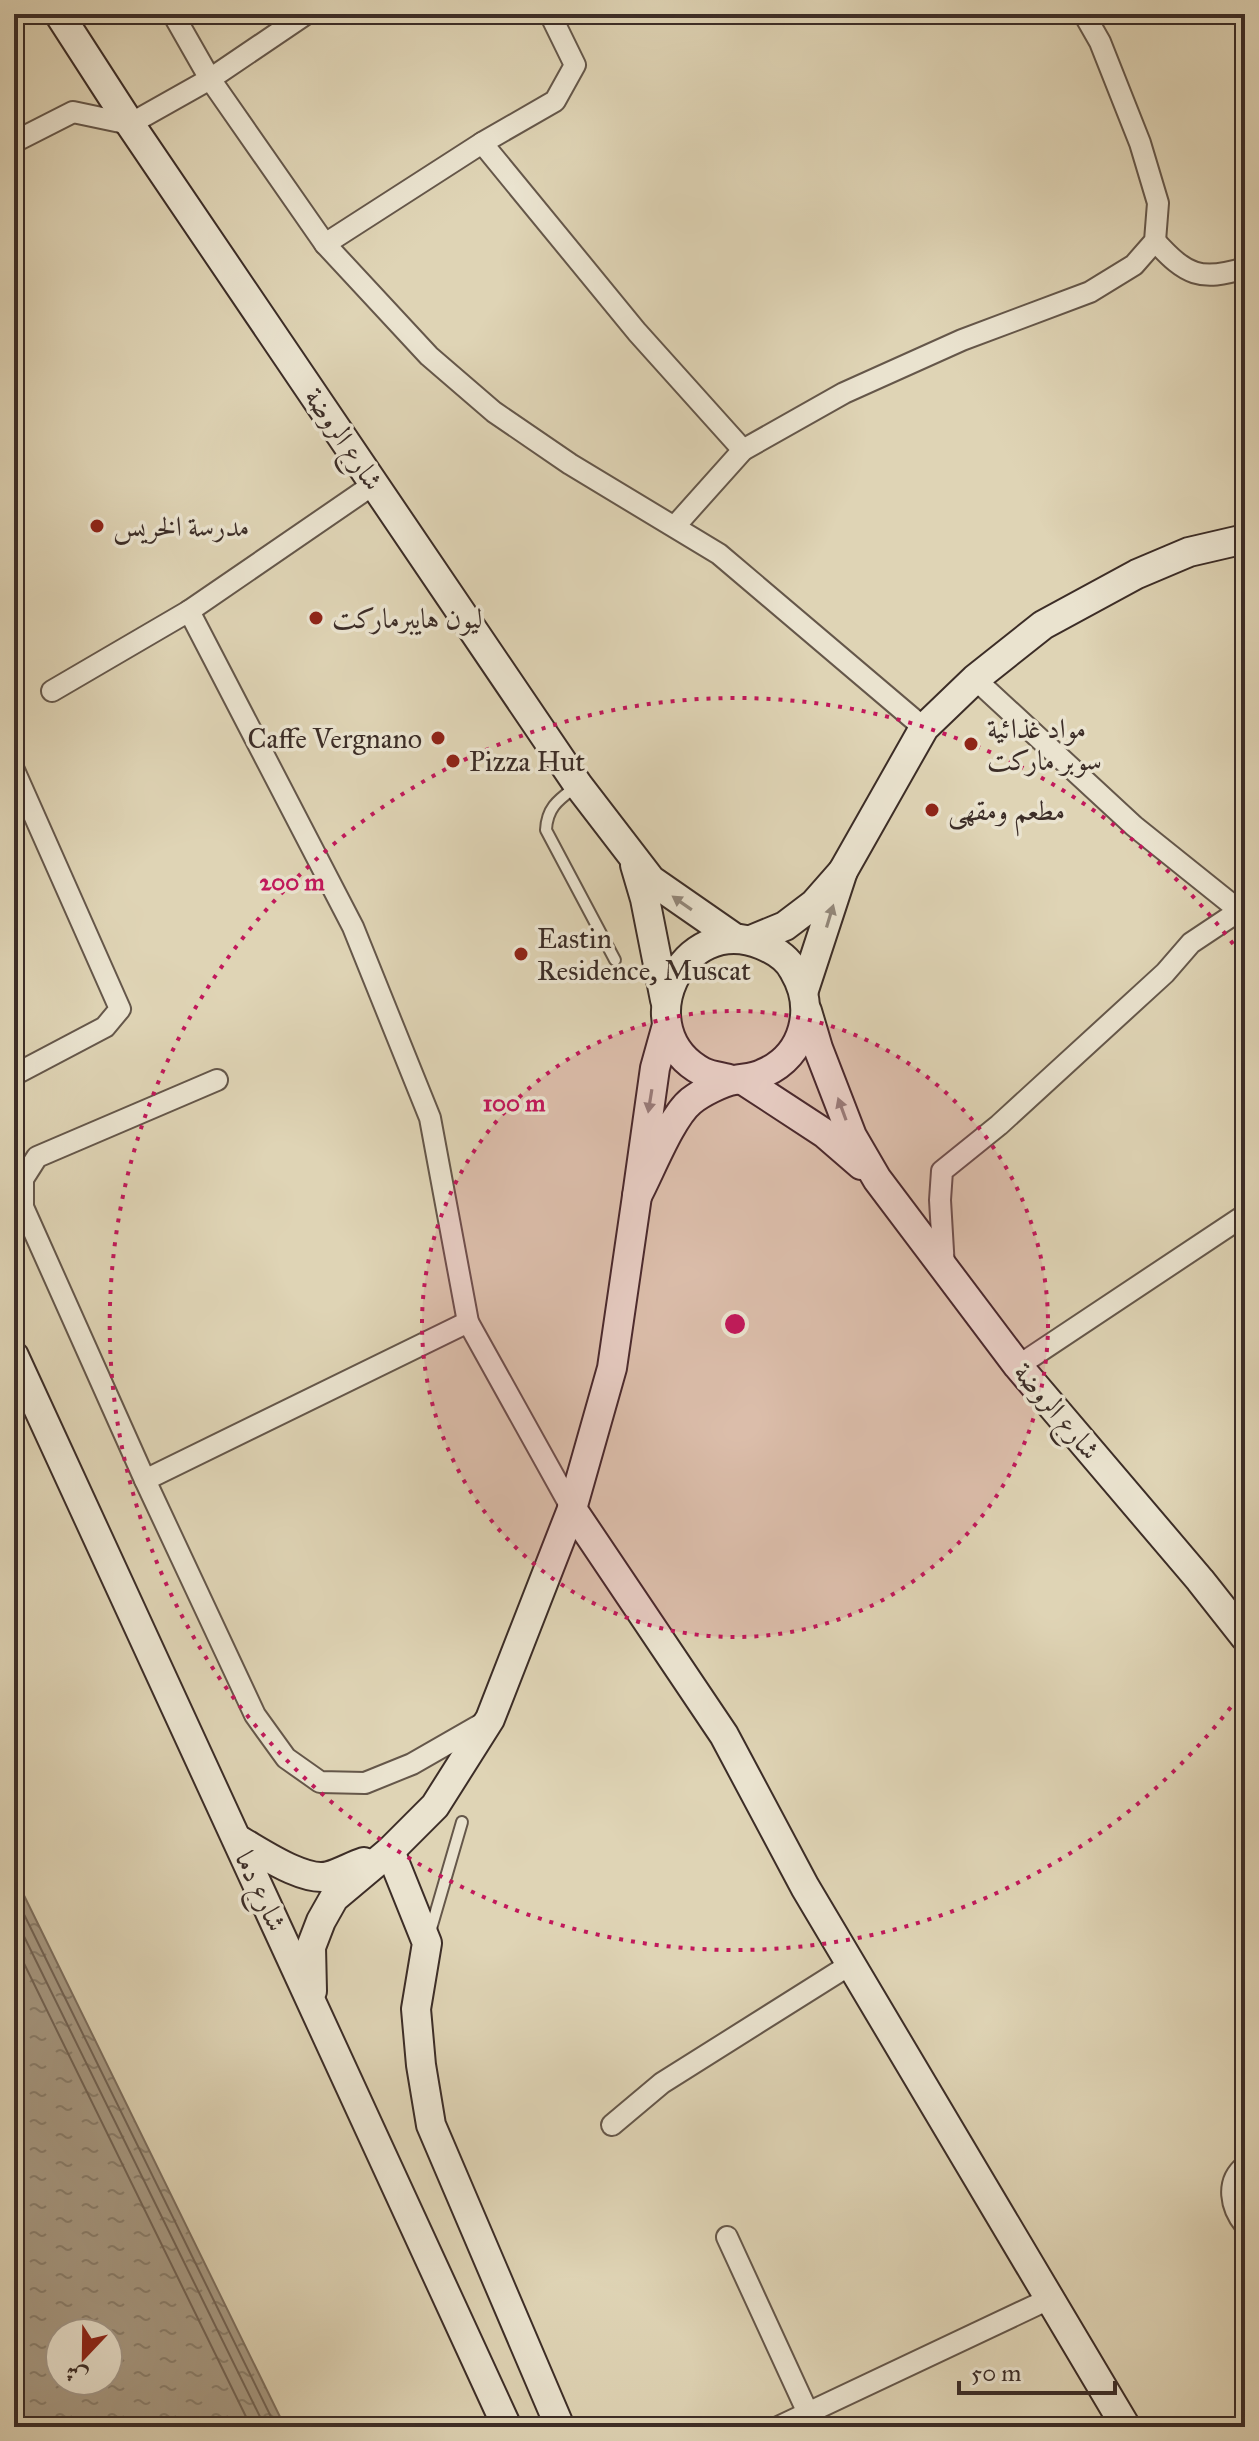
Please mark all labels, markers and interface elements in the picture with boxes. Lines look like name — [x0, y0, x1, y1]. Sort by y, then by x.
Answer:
street label: شارع الروضة — [292, 381, 391, 500]
place label: مدرسة الخريس — [113, 509, 250, 545]
marker: مدرسة الخريس — [88, 517, 106, 535]
place label: ليون هايبرماركت — [332, 601, 483, 636]
marker: ليون هايبرماركت — [307, 609, 325, 627]
place label: مواد غذائية سوبر ماركت — [987, 711, 1102, 778]
place label: Caffe Vergnano — [248, 721, 422, 756]
marker: Caffe Vergnano — [429, 729, 447, 747]
marker: مواد غذائية سوبر ماركت — [962, 735, 980, 753]
place label: Pizza Hut — [469, 744, 585, 779]
marker: Pizza Hut — [444, 752, 462, 770]
place label: مطعم ومقهى — [948, 793, 1065, 837]
marker: مطعم ومقهى — [923, 801, 941, 819]
text: 200 m — [259, 867, 325, 897]
one-way arrow — [671, 895, 693, 911]
one-way arrow — [824, 904, 836, 928]
place label: Eastin Residence, Muscat — [537, 921, 751, 988]
marker: Eastin Residence, Muscat — [512, 945, 530, 963]
text: 100 m — [483, 1088, 546, 1118]
one-way arrow — [643, 1089, 656, 1114]
one-way arrow — [835, 1097, 848, 1121]
centre of rings — [721, 1310, 749, 1338]
street label: شارع الروضة — [1002, 1355, 1108, 1471]
street label: شارع دما — [222, 1845, 295, 1939]
north arrow — [44, 2317, 124, 2397]
scale bar — [959, 2345, 1115, 2395]
text: ش — [62, 2358, 92, 2392]
text: 50 m — [971, 2358, 1021, 2388]

